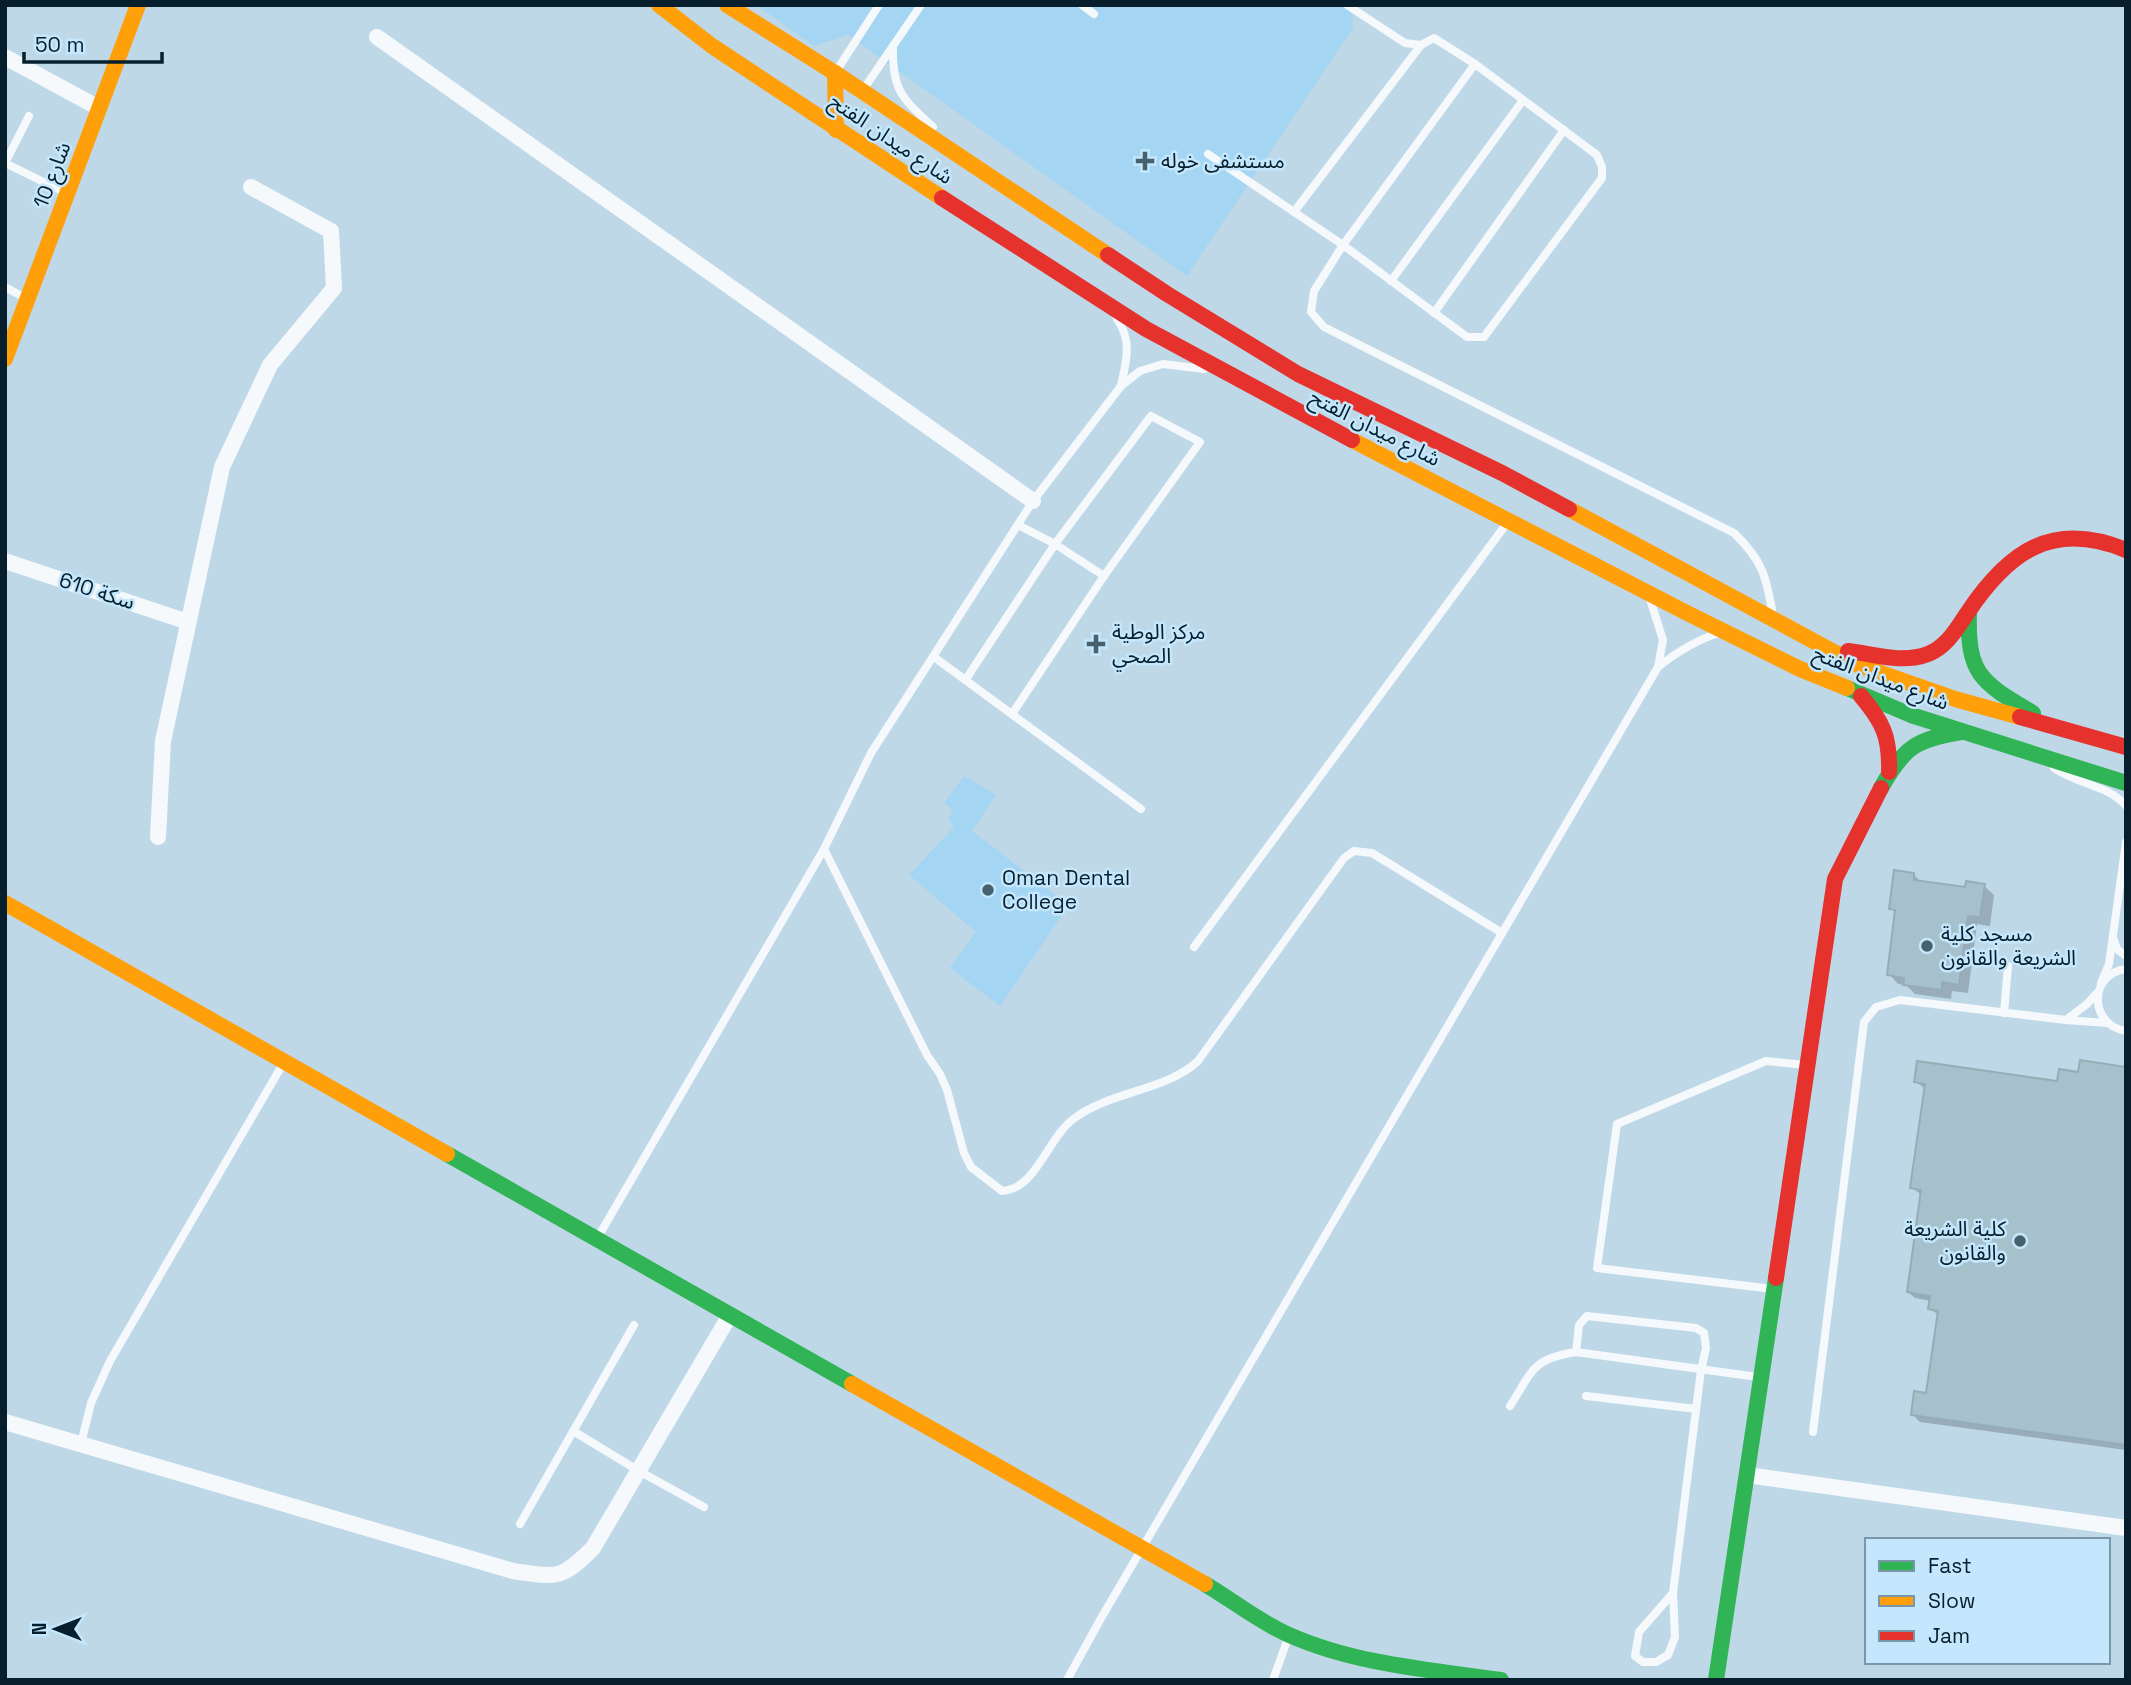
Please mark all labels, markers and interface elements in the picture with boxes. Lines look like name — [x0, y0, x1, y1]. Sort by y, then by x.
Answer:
scale bar — [24, 21, 163, 65]
text: 50 m — [35, 31, 85, 58]
street label: شارع ميدان الفتح — [823, 87, 958, 192]
street label: شارع 10 — [27, 138, 78, 212]
place label: مستشفى خوله — [1161, 147, 1285, 174]
marker: مستشفى خوله — [1135, 151, 1155, 171]
street label: شارع ميدان الفتح — [1304, 383, 1445, 474]
street label: سكة 610 — [56, 566, 138, 615]
place label: مركز الوطية الصحي — [1112, 618, 1206, 672]
marker: مركز الوطية الصحي — [1086, 634, 1106, 654]
street label: شارع ميدان الفتح — [1809, 639, 1953, 718]
place label: Oman Dental College — [1002, 864, 1130, 915]
marker: Oman Dental College — [980, 882, 996, 898]
place label: مسجد كلية الشريعة والقانون — [1941, 920, 2076, 971]
marker: مسجد كلية الشريعة والقانون — [1919, 938, 1935, 954]
place label: كلية الشريعة والقانون — [1904, 1215, 2006, 1266]
marker: كلية الشريعة والقانون — [2012, 1233, 2028, 1249]
legend — [1865, 1538, 2110, 1664]
text: Fast — [1928, 1552, 1972, 1579]
text: Slow — [1928, 1587, 1976, 1614]
north arrow — [21, 1594, 91, 1664]
text: Jam — [1928, 1622, 1970, 1649]
text: N — [27, 1623, 52, 1635]

